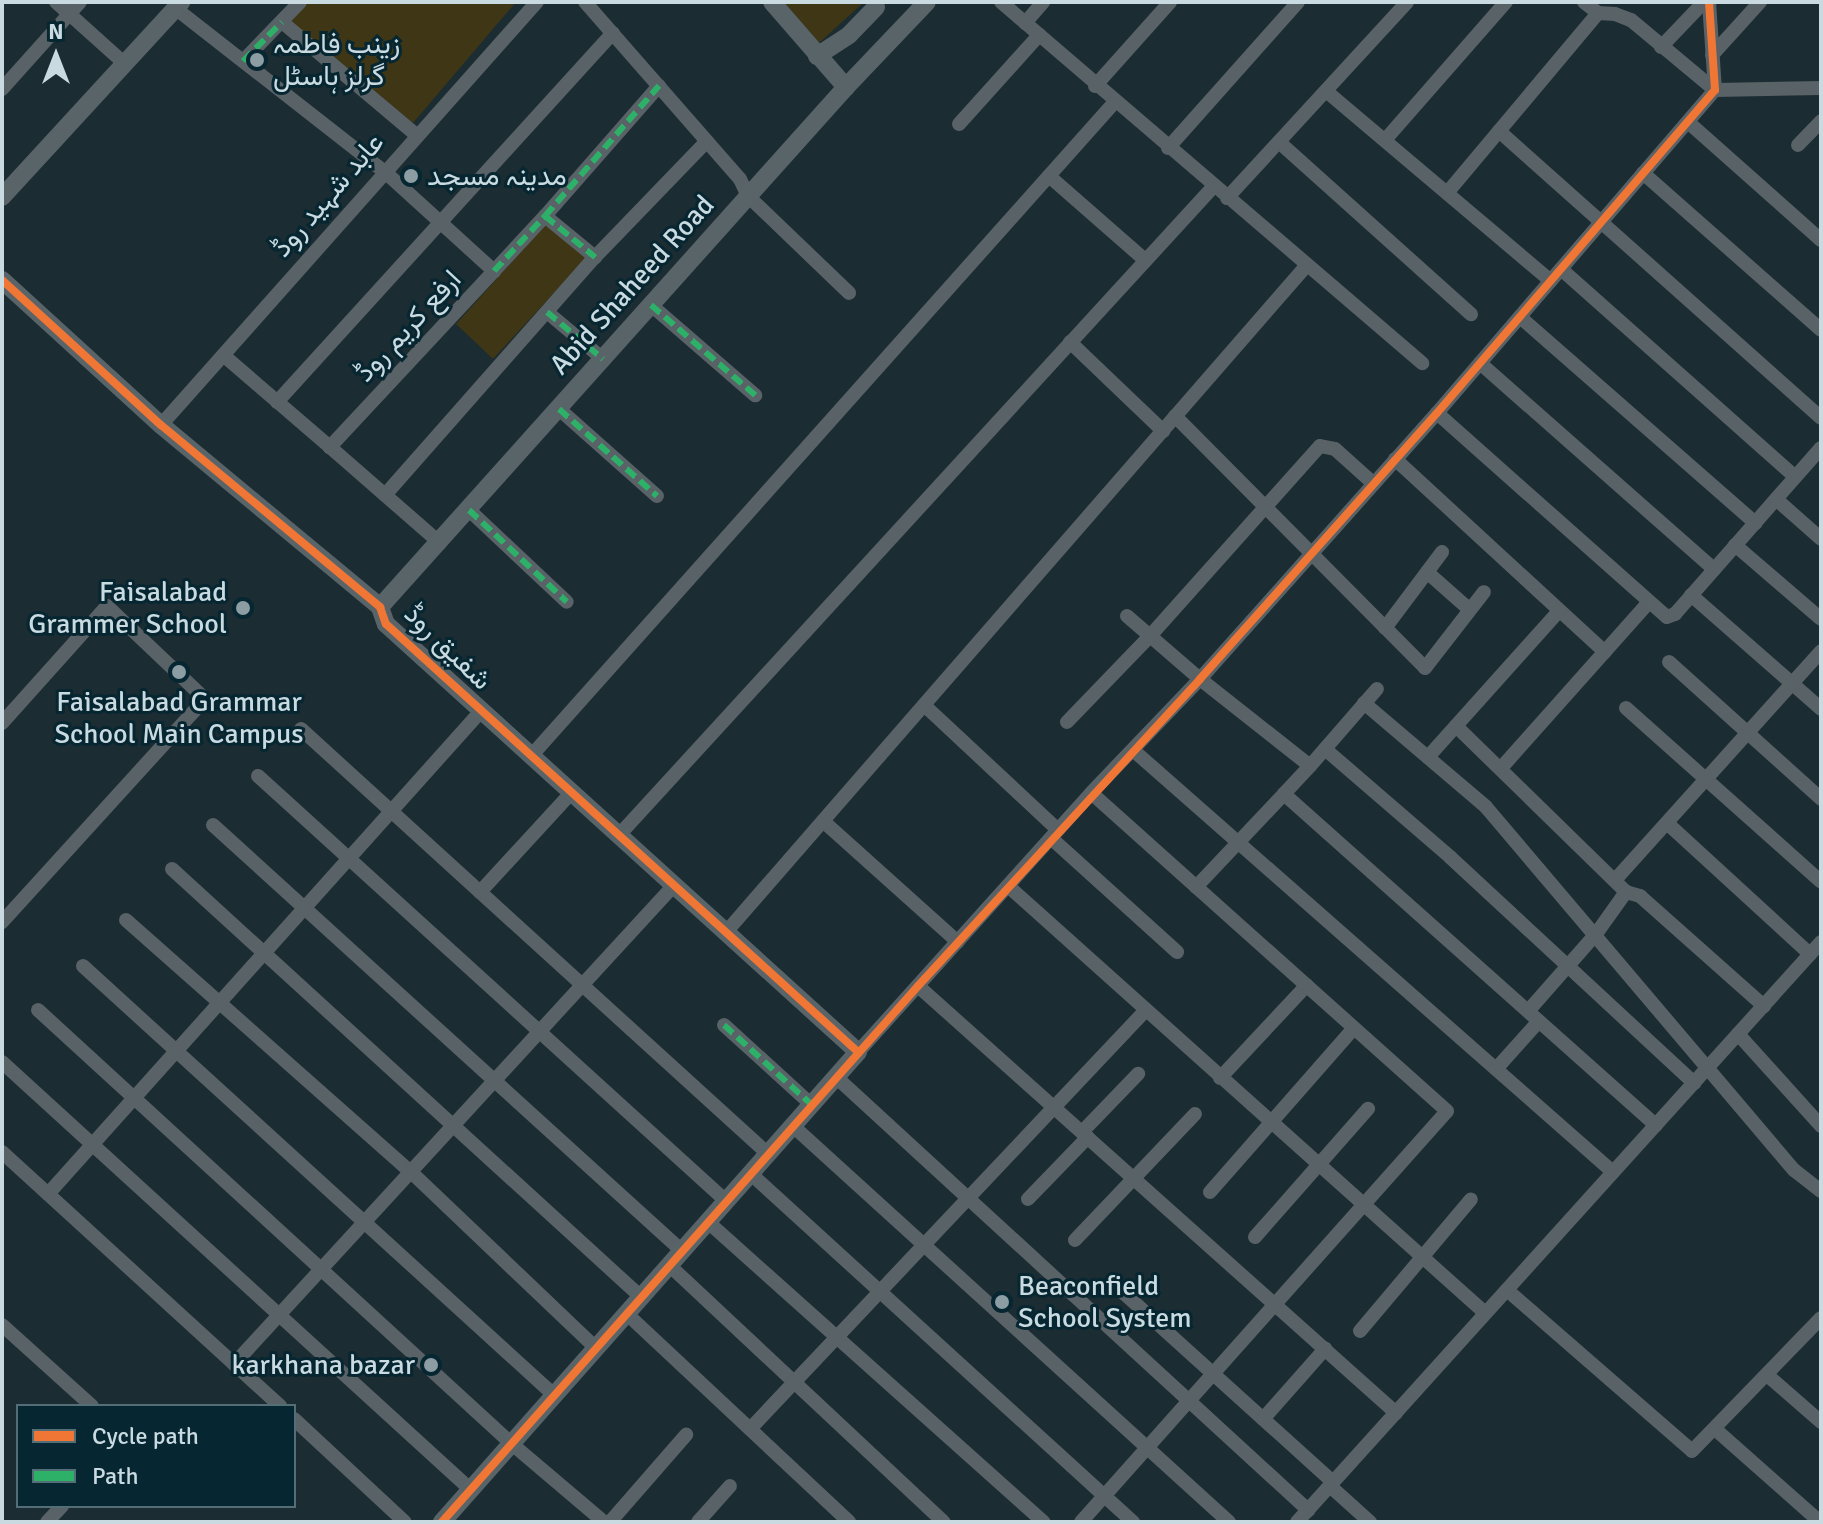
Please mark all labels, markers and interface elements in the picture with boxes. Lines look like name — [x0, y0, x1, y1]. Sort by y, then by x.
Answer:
north arrow — [16, 16, 96, 96]
text: N — [48, 18, 64, 45]
place label: زینب فاطمہ گرلز ہاسٹل — [273, 27, 400, 93]
marker: زینب فاطمہ گرلز ہاسٹل — [248, 51, 266, 69]
street label: عابد شہید روڈ — [265, 126, 391, 264]
place label: مدینہ مسجد — [427, 159, 567, 193]
marker: مدینہ مسجد — [402, 167, 420, 185]
street label: Abid Shaheed Road — [543, 188, 721, 382]
street label: ارفع کریم روڈ — [348, 263, 468, 389]
place label: Faisalabad Grammer School — [28, 575, 227, 641]
street label: شفیق روڈ — [397, 597, 499, 697]
marker: Faisalabad Grammer School — [234, 599, 252, 617]
marker: Faisalabad Grammar School Main Campus — [170, 663, 188, 681]
place label: Faisalabad Grammar School Main Campus — [54, 685, 304, 751]
place label: Beaconfield School System — [1018, 1269, 1192, 1335]
marker: Beaconfield School System — [993, 1293, 1011, 1311]
place label: karkhana bazar — [231, 1348, 415, 1382]
marker: karkhana bazar — [422, 1356, 440, 1374]
legend — [16, 1404, 296, 1508]
text: Cycle path — [92, 1421, 199, 1451]
text: Path — [92, 1461, 138, 1491]

